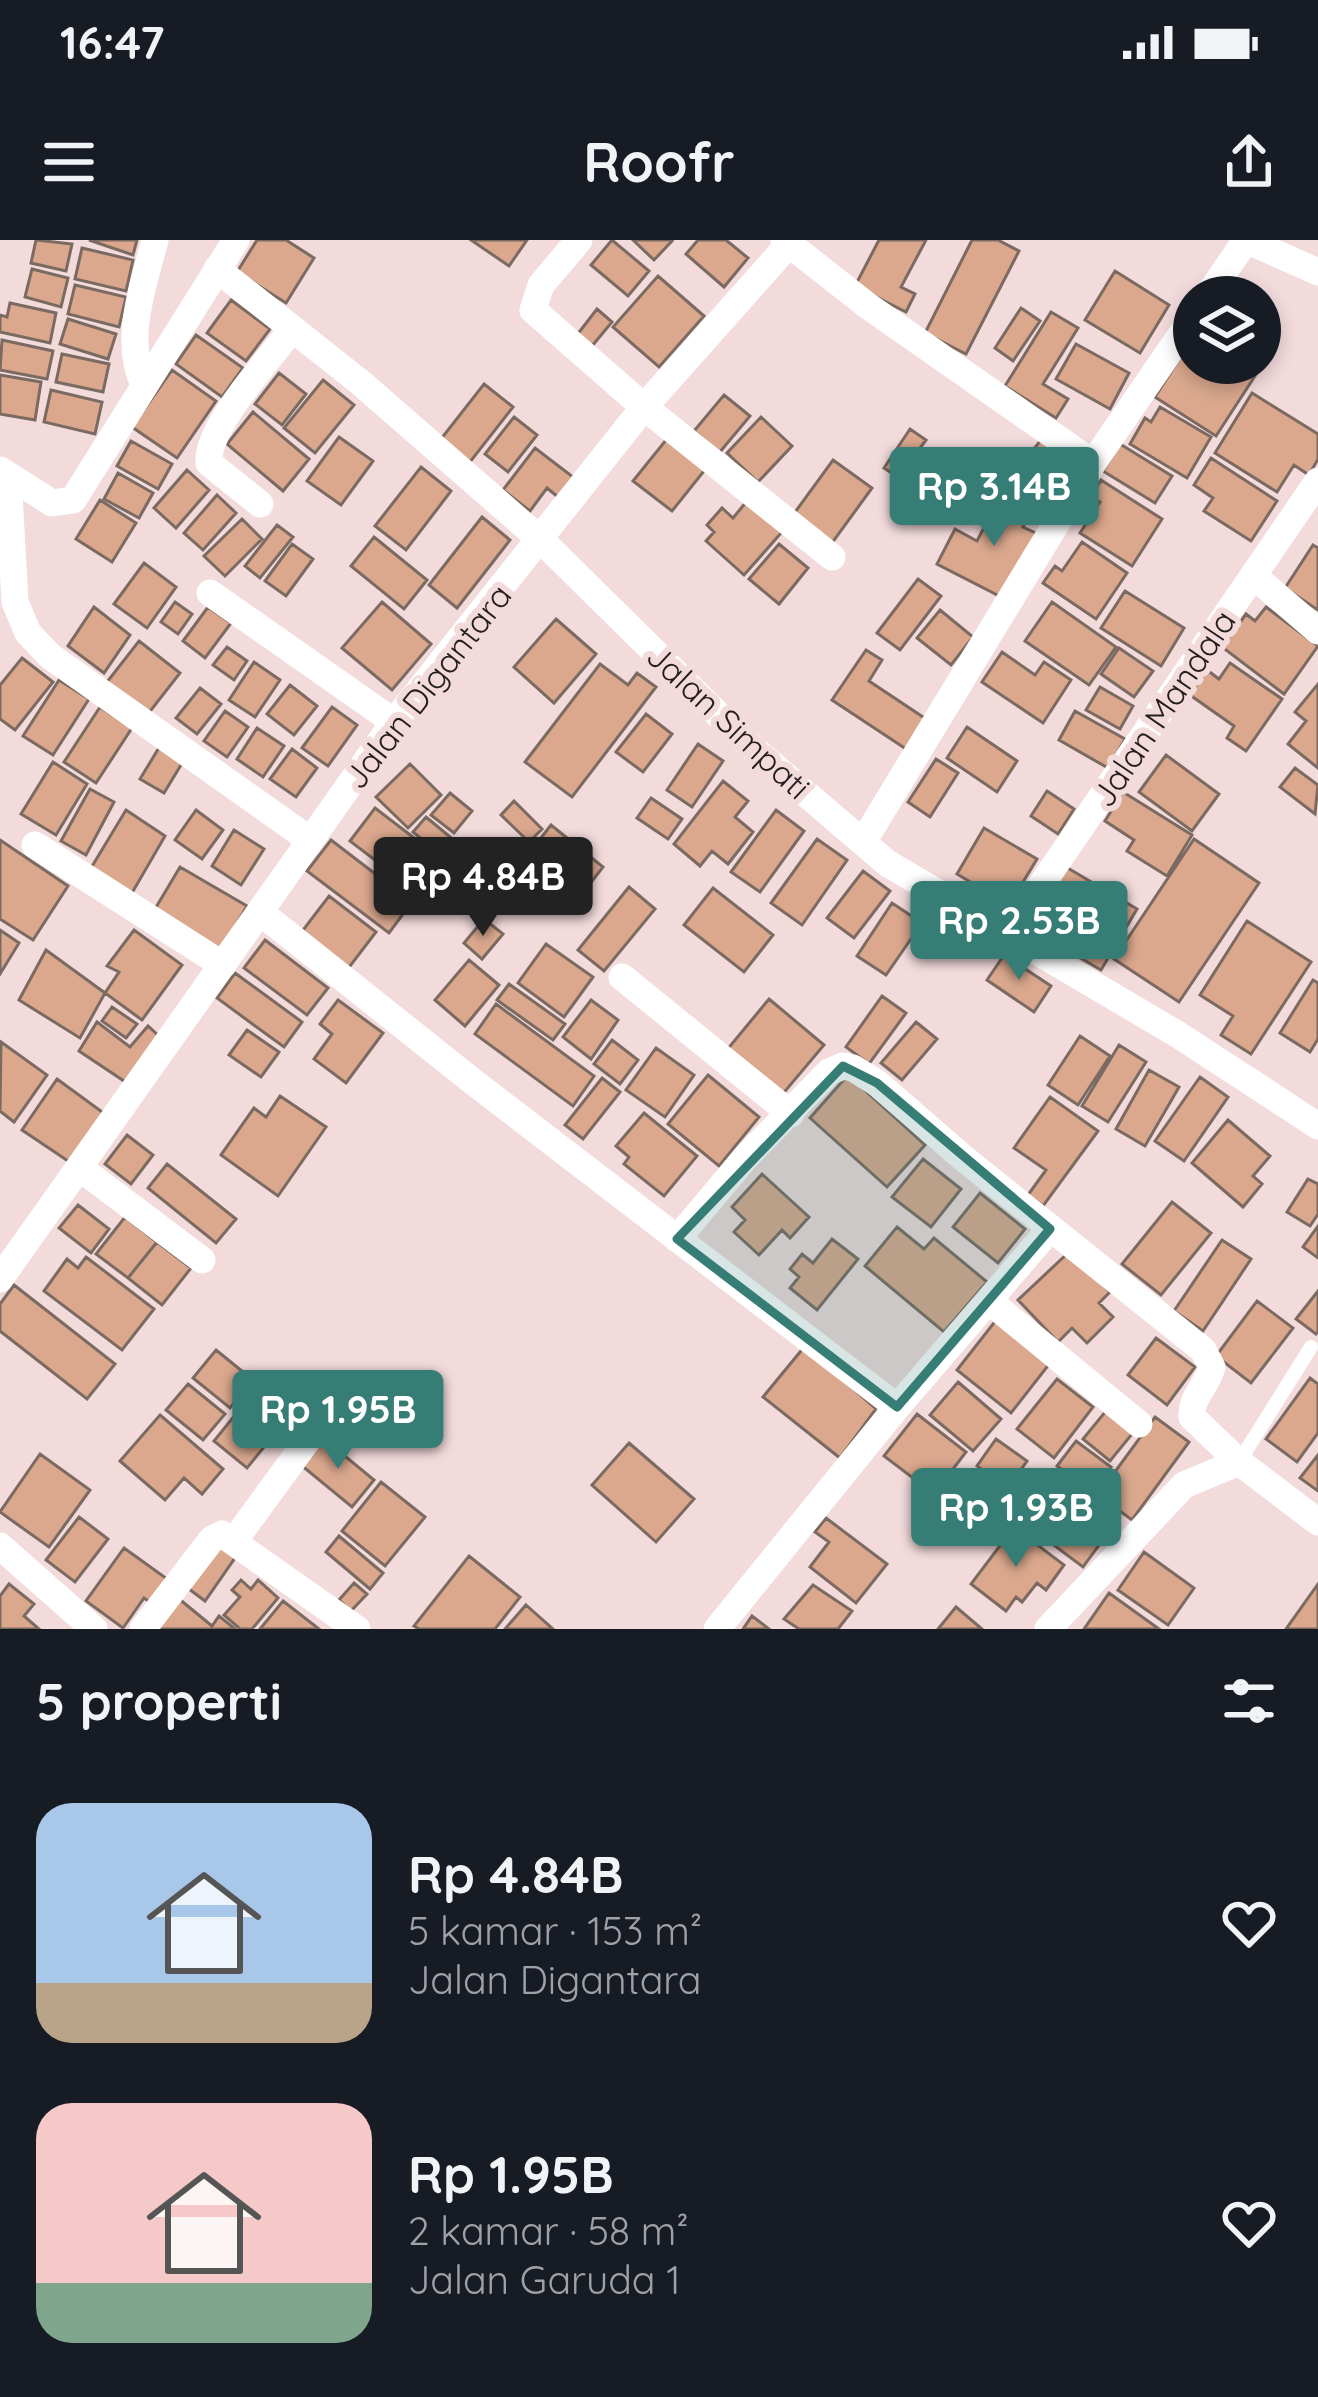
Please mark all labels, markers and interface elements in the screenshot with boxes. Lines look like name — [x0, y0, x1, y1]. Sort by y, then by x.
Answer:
text: 16:47 — [60, 14, 165, 70]
text: Roofr — [583, 128, 735, 196]
icon: menu — [36, 129, 102, 195]
icon: share — [1216, 129, 1282, 195]
map controls — [1173, 276, 1281, 384]
button: layers — [1173, 276, 1281, 384]
pin: Rp 3.14B — [870, 447, 1118, 549]
text: Rp 3.14B — [917, 461, 1071, 510]
street label: Jalan Digantara — [334, 576, 520, 796]
street label: Jalan Mandala — [1082, 602, 1244, 814]
street label: Jalan Simpati — [639, 635, 819, 807]
pin: Rp 4.84B — [359, 837, 607, 939]
text: Rp 4.84B — [401, 851, 565, 900]
pin: Rp 2.53B — [895, 881, 1143, 983]
text: Rp 2.53B — [937, 895, 1101, 944]
pin: Rp 1.95B — [214, 1370, 462, 1472]
text: Rp 1.95B — [259, 1384, 417, 1433]
pin: Rp 1.93B — [892, 1468, 1140, 1570]
text: Rp 1.93B — [938, 1482, 1094, 1531]
icon: filters — [1216, 1668, 1282, 1734]
text: 5 properti — [36, 1669, 282, 1733]
text: Rp 4.84B — [408, 1842, 623, 1906]
icon: home — [132, 1851, 276, 1995]
icon: heart — [1216, 1890, 1282, 1956]
text: 5 kamar · 153 m² — [408, 1906, 702, 1955]
text: Jalan Digantara — [408, 1955, 701, 2004]
text: Rp 1.95B — [408, 2142, 614, 2206]
icon: home — [132, 2151, 276, 2295]
icon: heart — [1216, 2190, 1282, 2256]
text: 2 kamar · 58 m² — [408, 2206, 689, 2255]
text: Jalan Garuda 1 — [408, 2255, 681, 2304]

